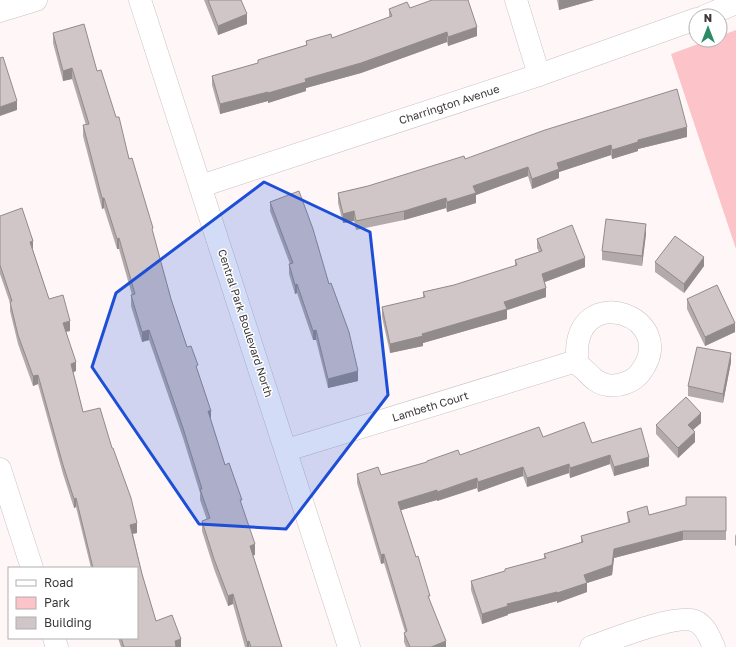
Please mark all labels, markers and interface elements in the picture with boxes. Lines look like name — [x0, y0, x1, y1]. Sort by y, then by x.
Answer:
north arrow — [688, 8, 728, 48]
text: N — [704, 11, 712, 24]
street label: Charrington Avenue — [397, 82, 501, 126]
street label: Central Park Boulevard North — [216, 247, 276, 399]
street label: Lambeth Court — [390, 388, 470, 424]
legend — [8, 567, 138, 639]
text: Road — [44, 575, 73, 590]
text: Park — [44, 595, 70, 610]
text: Building — [44, 615, 92, 630]

